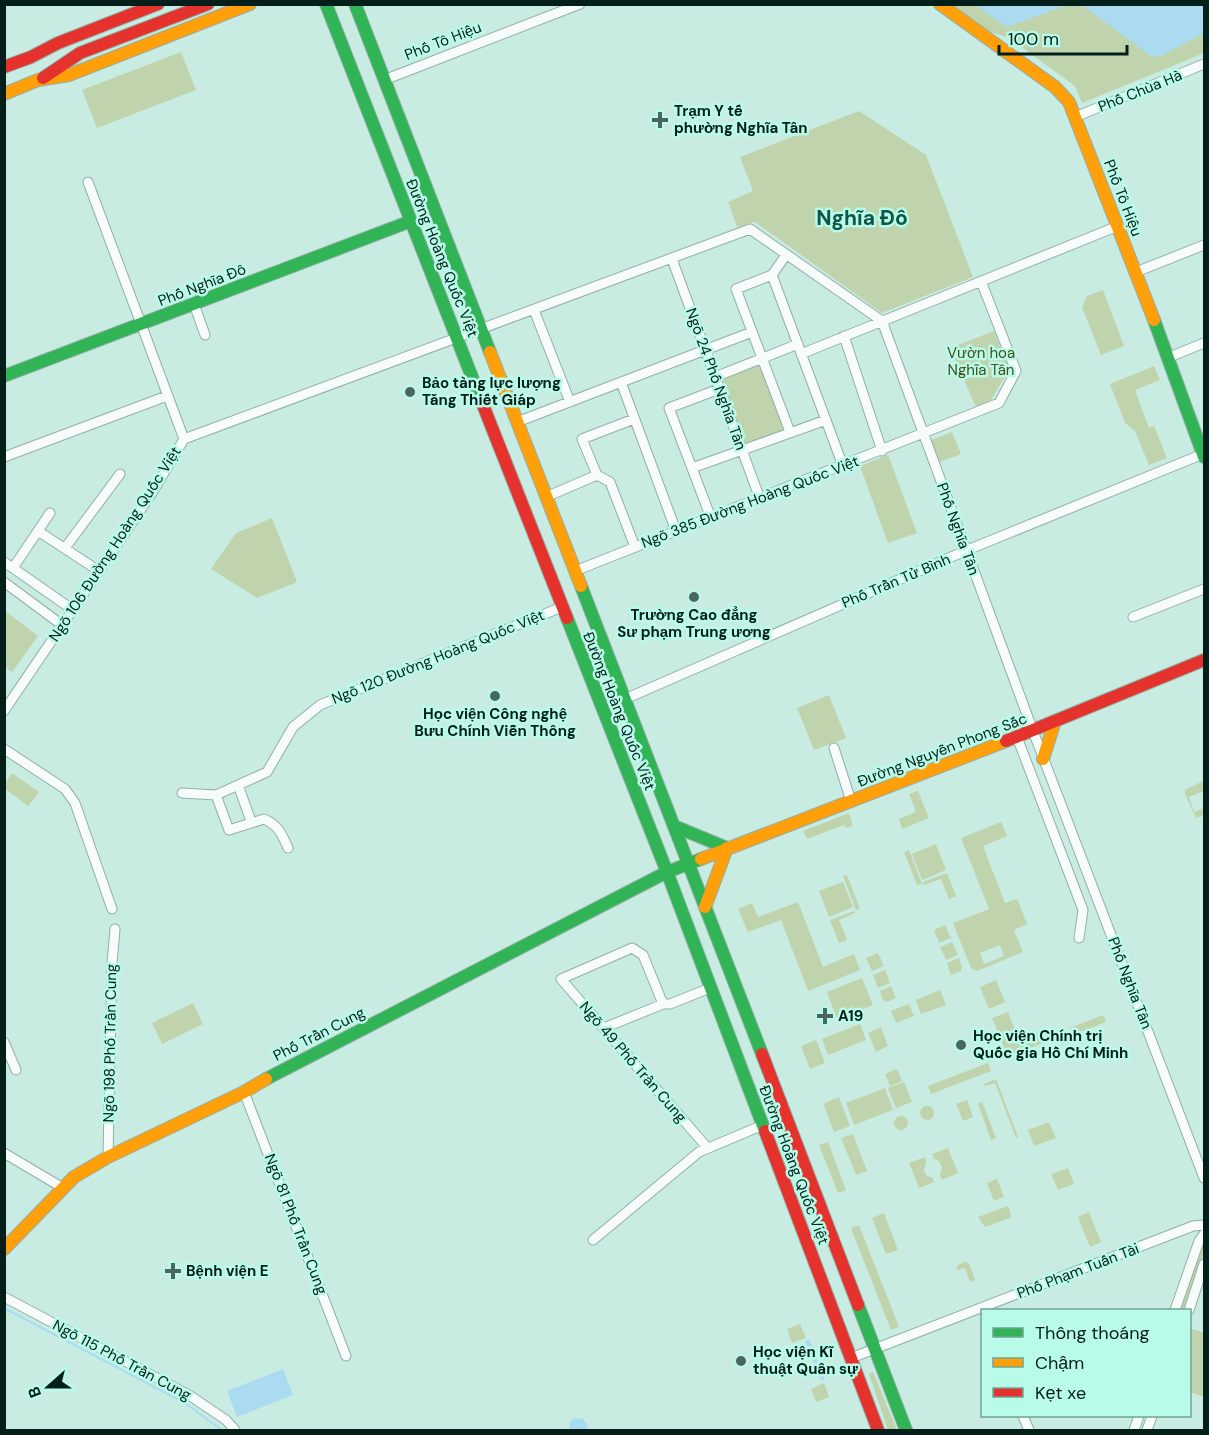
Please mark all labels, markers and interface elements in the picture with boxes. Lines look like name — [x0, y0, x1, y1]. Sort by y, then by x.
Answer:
street label: Phố Tô Hiệu — [402, 17, 484, 65]
scale bar — [999, 18, 1126, 56]
text: 100 m — [1008, 27, 1059, 51]
street label: Phố Chùa Hà — [1095, 65, 1185, 117]
place label: Trạm Y tế phường Nghĩa Tân — [674, 101, 808, 138]
marker: Trạm Y tế phường Nghĩa Tân — [651, 111, 669, 129]
street label: Phố Tô Hiệu — [1099, 157, 1147, 239]
street label: Đường Hoàng Quốc Việt — [401, 176, 483, 340]
district label: Nghĩa Đô — [816, 204, 908, 232]
street label: Phố Nghĩa Đô — [155, 259, 249, 311]
street label: Ngõ 24 Phố Nghĩa Tân — [681, 305, 751, 453]
park label: Vườn hoa Nghĩa Tân — [947, 343, 1015, 380]
place label: Bảo tàng lực lượng Tăng Thiết Giáp — [422, 373, 561, 410]
marker: Bảo tàng lực lượng Tăng Thiết Giáp — [403, 385, 417, 399]
street label: Ngõ 106 Đường Hoàng Quốc Việt — [44, 442, 186, 645]
street label: Ngõ 385 Đường Hoàng Quốc Việt — [638, 451, 862, 553]
street label: Phố Nghĩa Tân — [932, 480, 984, 578]
street label: Phố Trần Tử Bình — [839, 549, 953, 613]
marker: Trường Cao đẳng Sư phạm Trung ương — [687, 590, 701, 604]
street label: Ngõ 120 Đường Hoàng Quốc Việt — [329, 605, 548, 709]
place label: Trường Cao đẳng Sư phạm Trung ương — [617, 605, 771, 642]
street label: Đường Hoàng Quốc Việt — [578, 629, 660, 793]
marker: Học viện Công nghệ Bưu Chính Viễn Thông — [488, 689, 502, 703]
place label: Học viện Công nghệ Bưu Chính Viễn Thông — [414, 704, 576, 741]
street label: Đường Nguyễn Phong Sắc — [854, 708, 1030, 792]
street label: Phố Nghĩa Tân — [1103, 934, 1157, 1032]
street label: Ngõ 198 Phố Trần Cung — [99, 963, 121, 1123]
street label: Ngõ 49 Phố Trần Cung — [575, 997, 691, 1127]
street label: Phố Trần Cung — [270, 1002, 368, 1066]
place label: A19 — [838, 1006, 863, 1026]
marker: A19 — [816, 1007, 834, 1025]
place label: Học viện Chính trị Quốc gia Hồ Chí Minh — [973, 1026, 1128, 1063]
marker: Học viện Chính trị Quốc gia Hồ Chí Minh — [954, 1038, 968, 1052]
street label: Đường Hoàng Quốc Việt — [754, 1082, 834, 1248]
street label: Ngõ 81 Phố Trần Cung — [260, 1151, 332, 1297]
street label: Phố Phạm Tuấn Tài — [1014, 1238, 1142, 1304]
place label: Bệnh viện E — [186, 1261, 268, 1281]
marker: Bệnh viện E — [164, 1262, 182, 1280]
legend — [981, 1309, 1191, 1417]
street label: Ngõ 115 Phố Trần Cung — [49, 1315, 195, 1405]
text: Thông thoáng — [1035, 1321, 1150, 1345]
place label: Học viện Kĩ thuật Quân sự — [753, 1342, 858, 1379]
text: Chậm — [1035, 1351, 1084, 1375]
marker: Học viện Kĩ thuật Quân sự — [734, 1354, 748, 1368]
north arrow — [18, 1357, 78, 1417]
text: Kẹt xe — [1035, 1381, 1086, 1405]
text: B — [23, 1384, 46, 1401]

